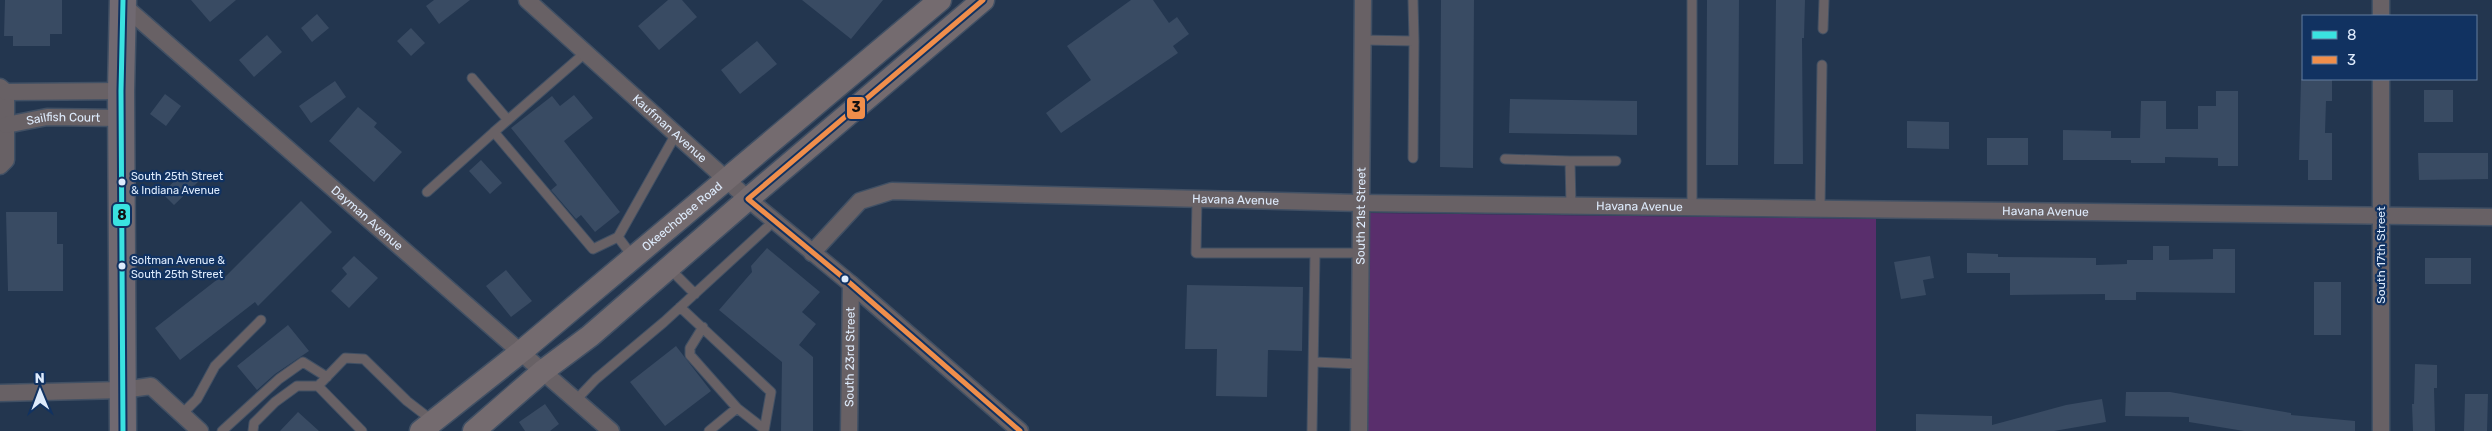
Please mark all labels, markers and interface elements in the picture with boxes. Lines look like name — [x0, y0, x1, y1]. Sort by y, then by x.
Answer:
legend — [2302, 15, 2477, 80]
text: 8 — [2347, 26, 2357, 44]
text: 3 — [2347, 51, 2356, 69]
street label: Kaufman Avenue — [630, 92, 710, 166]
line badge: 3 — [846, 96, 866, 120]
text: 3 — [851, 99, 861, 116]
street label: Sailfish Court — [25, 110, 101, 128]
street label: South 21st Street — [1354, 167, 1368, 265]
place label: South 25th Street & Indiana Avenue — [131, 170, 224, 197]
marker: South 25th Street & Indiana Avenue — [117, 177, 127, 187]
street label: Okeechobee Road — [639, 179, 725, 254]
street label: Dayman Avenue — [328, 183, 406, 253]
street label: Havana Avenue — [1192, 192, 1279, 208]
street label: Havana Avenue — [1596, 199, 1683, 214]
line badge: 8 — [112, 203, 131, 227]
street label: Havana Avenue — [2002, 204, 2089, 219]
street label: South 17th Street — [2374, 206, 2388, 304]
text: 8 — [117, 207, 127, 224]
place label: Soltman Avenue & South 25th Street — [131, 254, 225, 281]
marker: Soltman Avenue & South 25th Street — [117, 261, 127, 271]
unlabelled marker — [840, 274, 850, 284]
street label: South 23rd Street — [842, 307, 858, 407]
north arrow — [15, 366, 65, 416]
text: N — [35, 370, 45, 387]

